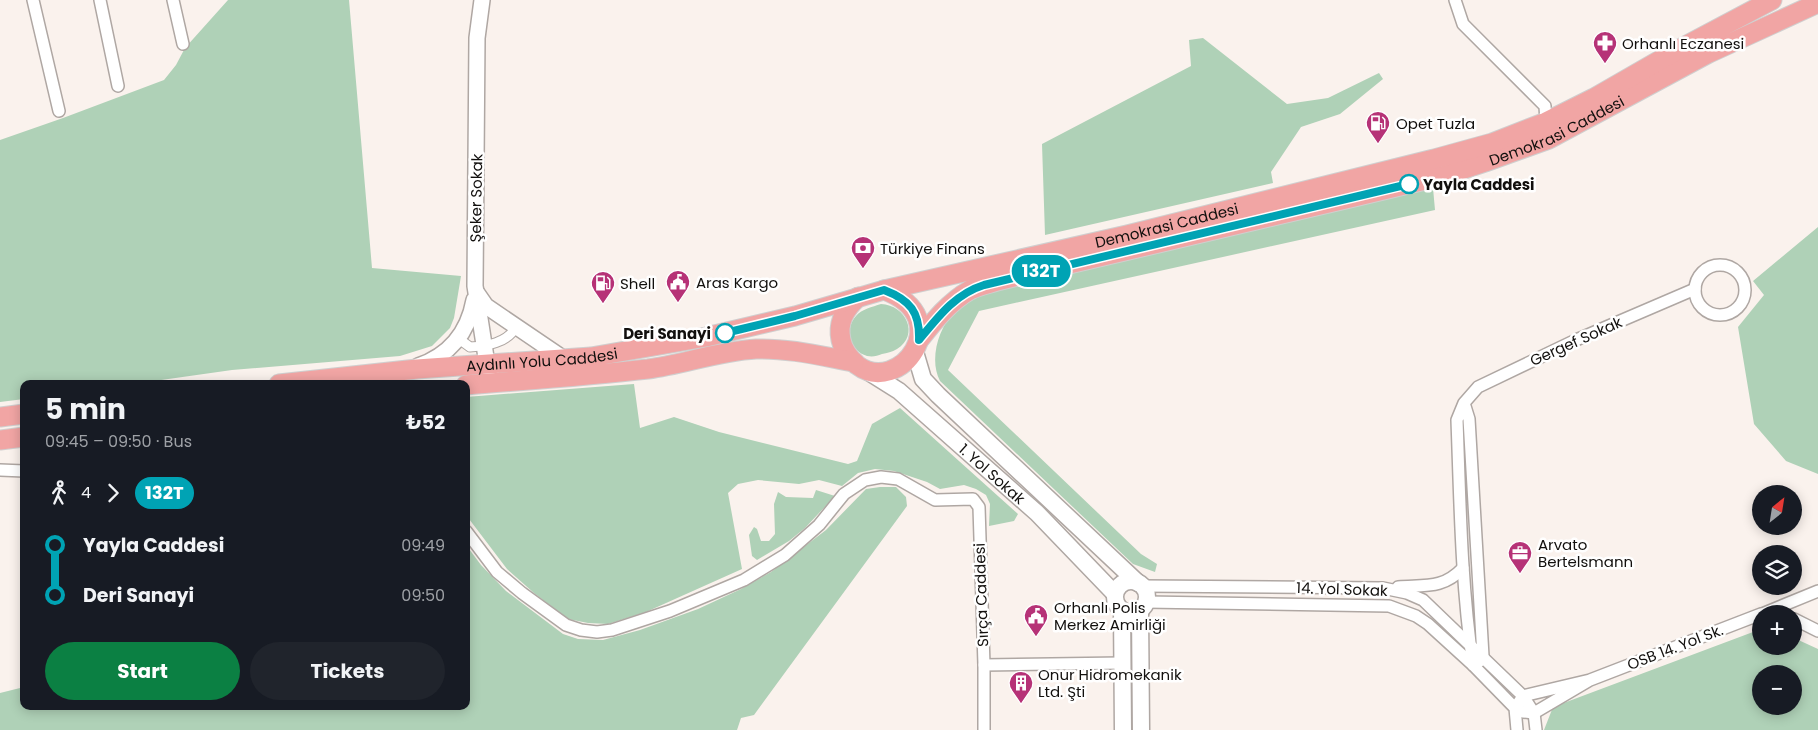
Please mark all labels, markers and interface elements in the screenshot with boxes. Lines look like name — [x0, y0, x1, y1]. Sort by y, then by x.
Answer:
pharmacy icon: Orhanlı Eczanesi — [1592, 30, 1618, 64]
place label: Orhanlı Eczanesi — [1622, 33, 1744, 54]
street label: Demokrasi Caddesi — [1486, 90, 1628, 170]
fuel station icon: Opet Tuzla — [1365, 110, 1391, 144]
place label: Opet Tuzla — [1396, 113, 1475, 134]
street label: Şeker Sokak — [465, 153, 487, 243]
marker: Yayla Caddesi — [1399, 174, 1419, 194]
place label: Yayla Caddesi — [1423, 174, 1535, 195]
street label: Demokrasi Caddesi — [1093, 197, 1240, 252]
bank icon: Türkiye Finans — [850, 235, 876, 269]
place label: Türkiye Finans — [880, 238, 985, 259]
line badge: 132T — [1006, 255, 1076, 287]
text: 132T — [1022, 258, 1060, 283]
public building icon: Aras Kargo — [665, 269, 691, 303]
fuel station icon: Shell — [590, 270, 616, 304]
place label: Aras Kargo — [696, 272, 778, 293]
place label: Shell — [620, 273, 655, 294]
street label: Gergef Sokak — [1527, 311, 1626, 371]
place label: Deri Sanayi — [623, 323, 711, 344]
marker: Deri Sanayi — [715, 323, 735, 343]
street label: Aydınlı Yolu Caddesi — [465, 342, 619, 376]
text: 5 min — [45, 390, 126, 429]
text: ₺52 — [406, 409, 445, 436]
text: 09:45 – 09:50 · Bus — [45, 430, 192, 453]
street label: 1. Yol Sokak — [955, 439, 1030, 509]
icon: walk — [45, 479, 73, 507]
icon: forward — [99, 479, 127, 507]
text: 132T — [145, 480, 184, 505]
text: 4 — [81, 481, 91, 504]
north arrow — [1752, 485, 1802, 535]
map controls — [1752, 485, 1802, 715]
text: Yayla Caddesi — [83, 532, 224, 559]
text: 09:49 — [401, 534, 445, 557]
place label: Arvato Bertelsmann — [1538, 534, 1633, 572]
office icon: Arvato Bertelsmann — [1507, 540, 1533, 574]
street label: Sırça Caddesi — [969, 543, 993, 647]
button: layers — [1752, 545, 1802, 595]
street label: 14. Yol Sokak — [1296, 577, 1388, 601]
text: Deri Sanayi — [83, 582, 194, 609]
text: 09:50 — [401, 584, 445, 607]
place label: Orhanlı Polis Merkez Amirliği — [1054, 597, 1166, 635]
public building icon: Orhanlı Polis Merkez Amirliği — [1023, 603, 1049, 637]
button: + — [1752, 605, 1802, 655]
street label: OSB 14. Yol Sk. — [1624, 619, 1726, 675]
button: Start — [45, 642, 240, 700]
button: Tickets — [250, 642, 445, 700]
place label: Onur Hidromekanik Ltd. Şti — [1038, 664, 1182, 702]
button: − — [1752, 665, 1802, 715]
building icon: Onur Hidromekanik Ltd. Şti — [1008, 670, 1034, 704]

